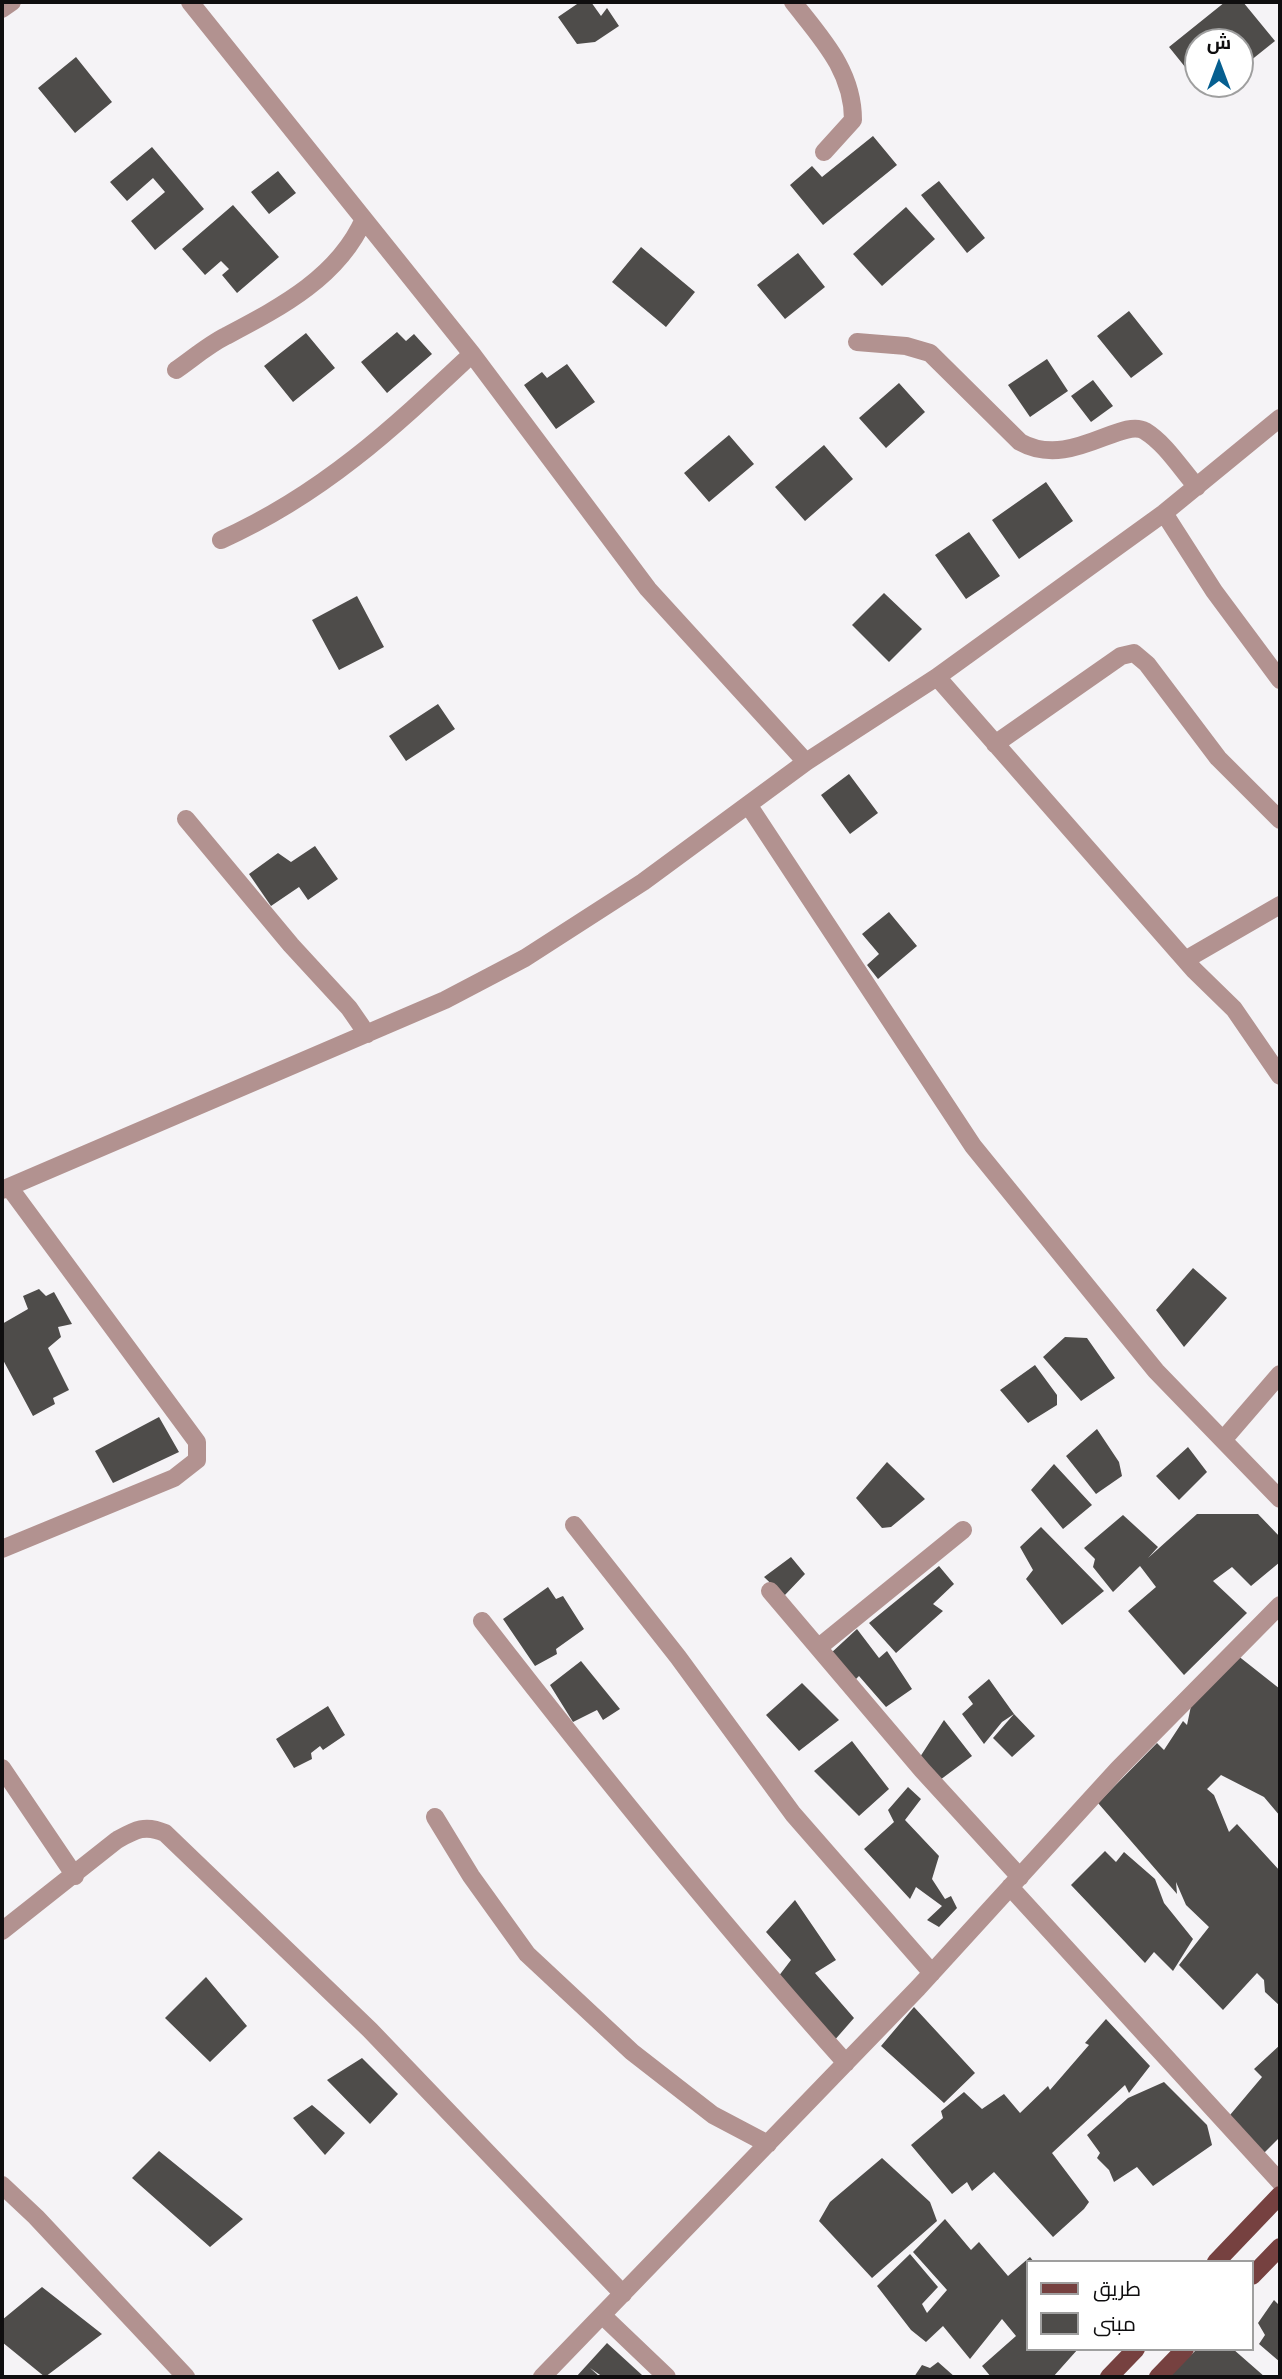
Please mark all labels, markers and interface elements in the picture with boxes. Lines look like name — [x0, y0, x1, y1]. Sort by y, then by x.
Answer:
north arrow — [1184, 28, 1254, 98]
text: ش — [1207, 29, 1231, 58]
legend — [1026, 2260, 1254, 2351]
text: طريق — [1093, 2274, 1141, 2306]
text: مبنى — [1093, 2309, 1136, 2341]

